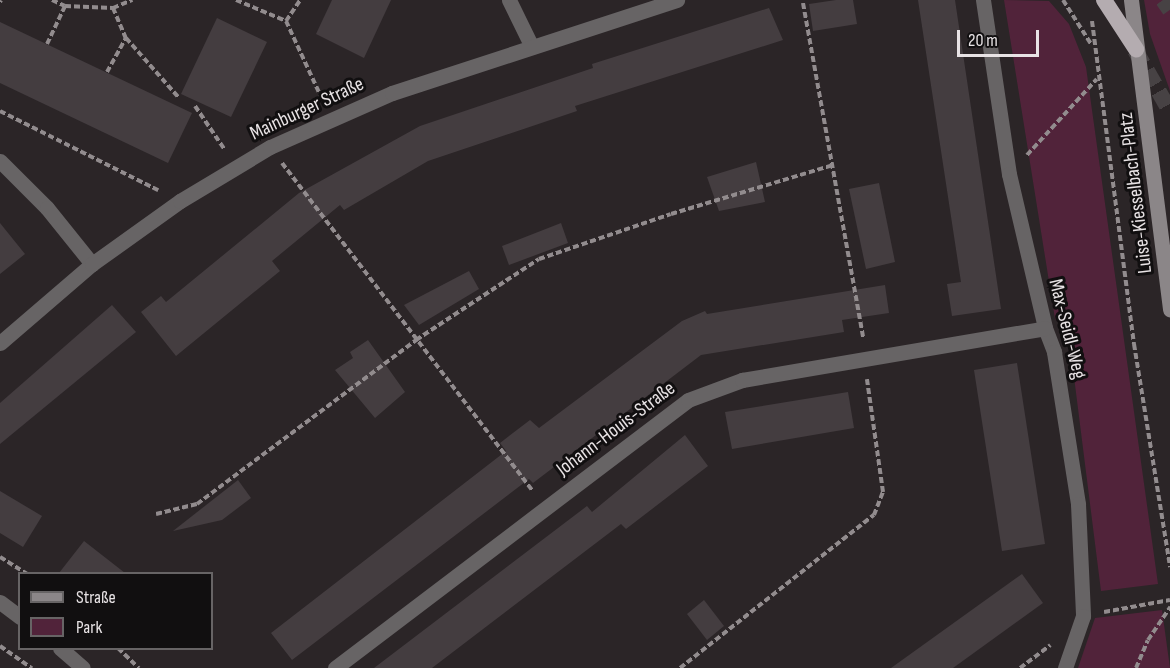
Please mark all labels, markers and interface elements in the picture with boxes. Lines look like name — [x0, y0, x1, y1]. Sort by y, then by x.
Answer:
scale bar — [960, 18, 1042, 56]
text: 20 m — [968, 30, 998, 51]
street label: Mainburger Straße — [246, 72, 368, 146]
street label: Luise-Kiesselbach-Platz — [1114, 111, 1158, 275]
street label: Max-Seidl-Weg — [1043, 277, 1091, 381]
street label: Johann-Houis-Straße — [552, 377, 680, 481]
legend — [18, 572, 213, 650]
text: Straße — [76, 587, 116, 608]
text: Park — [76, 617, 102, 638]

